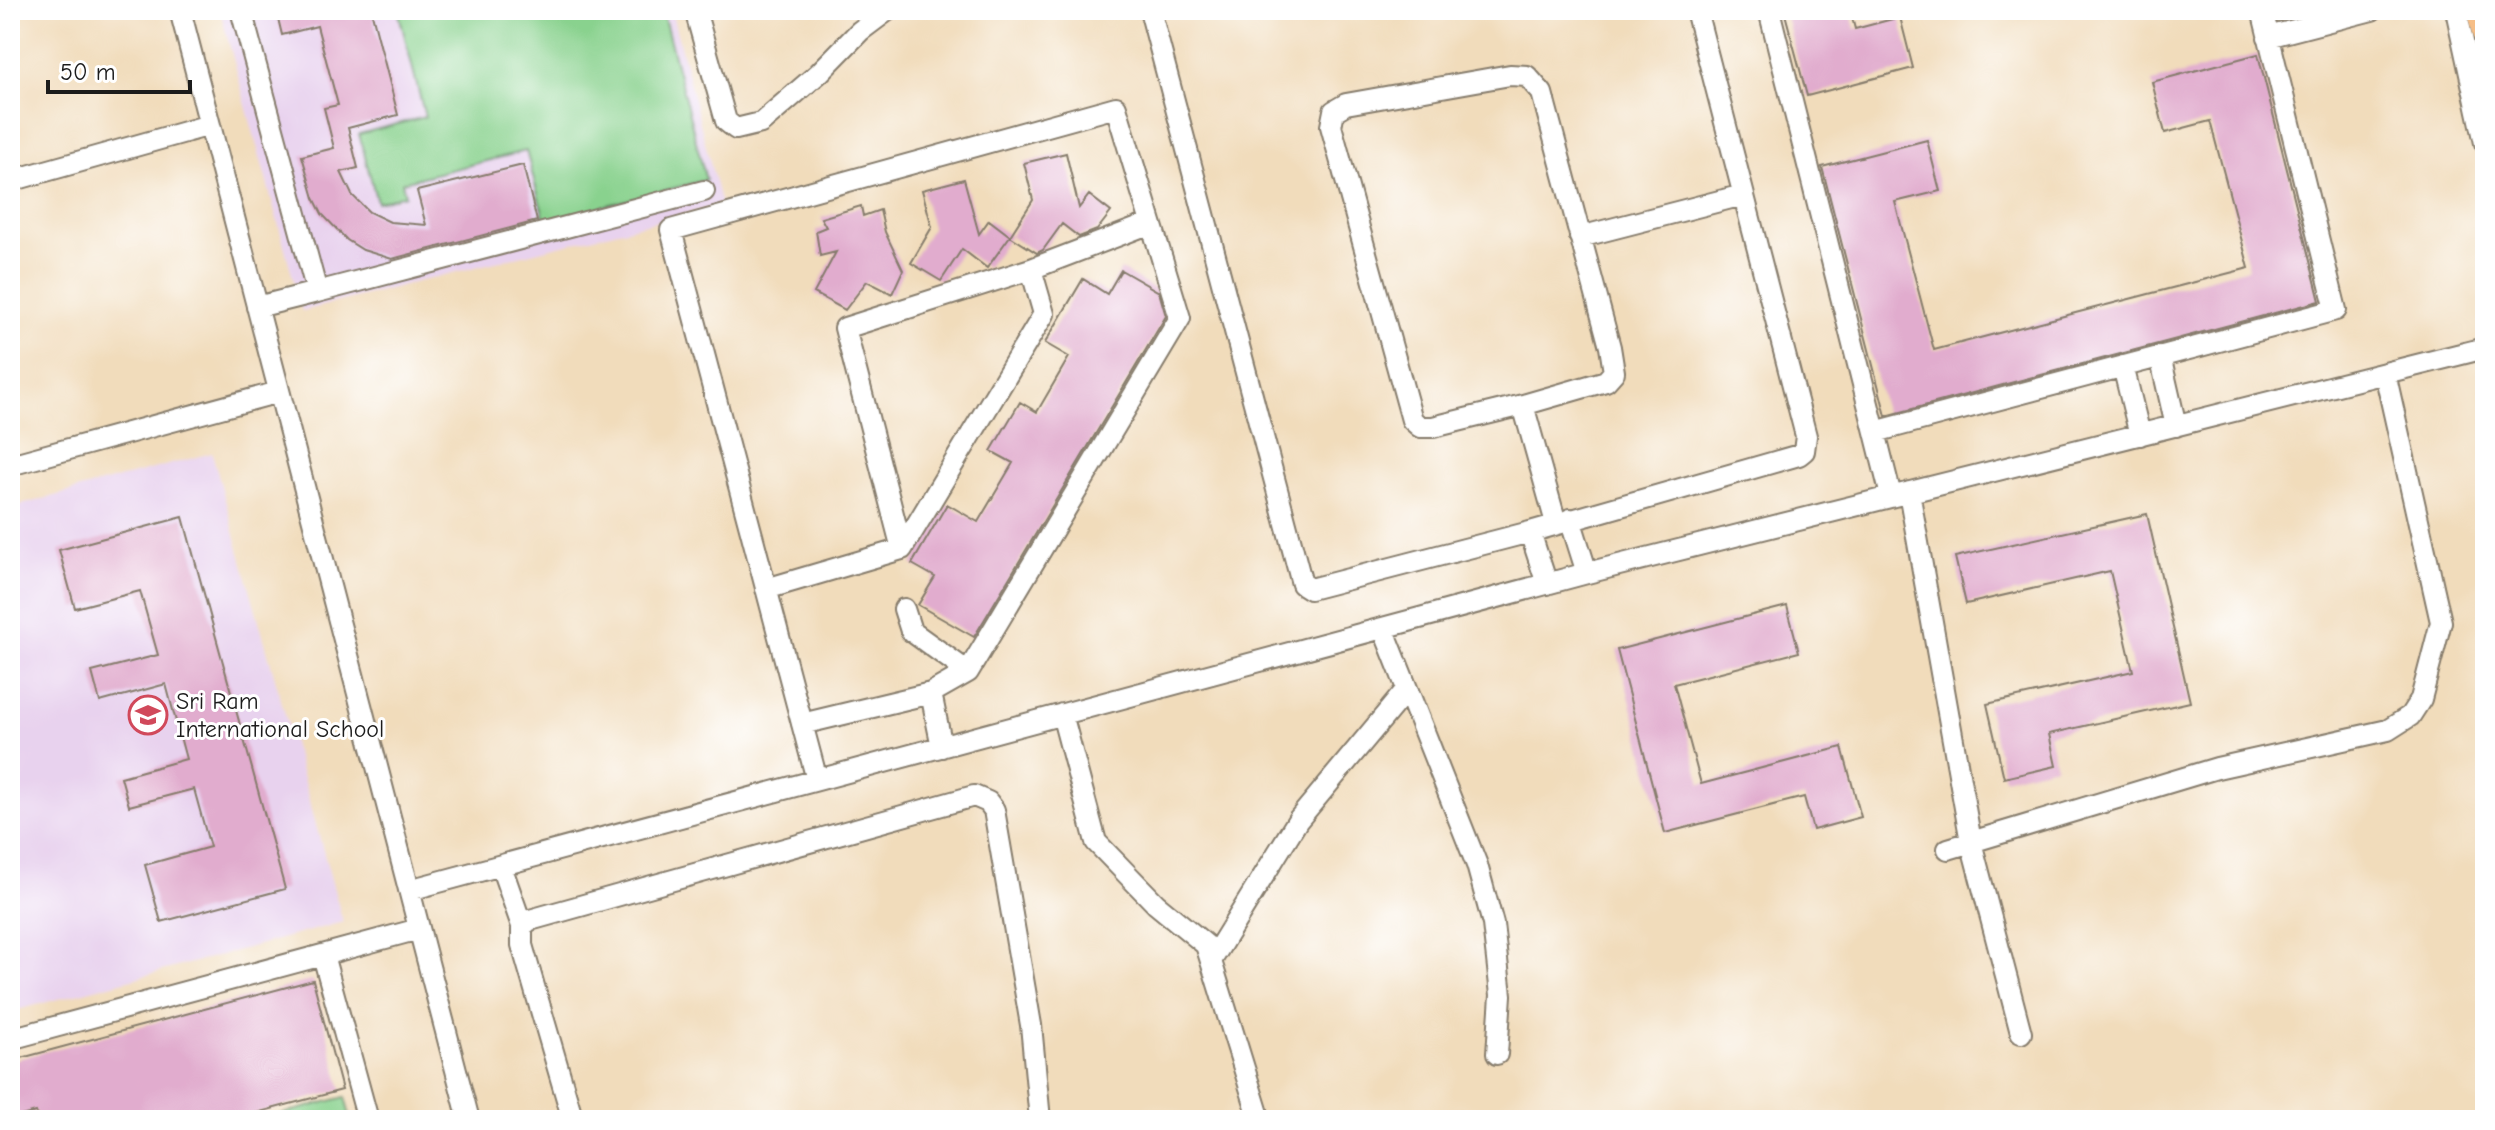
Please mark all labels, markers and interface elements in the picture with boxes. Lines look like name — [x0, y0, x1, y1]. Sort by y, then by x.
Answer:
scale bar — [48, 44, 190, 94]
text: 50 m — [60, 58, 116, 86]
place label: Sri Ram International School — [176, 687, 384, 743]
school or university icon: Sri Ram International School — [127, 694, 169, 736]

